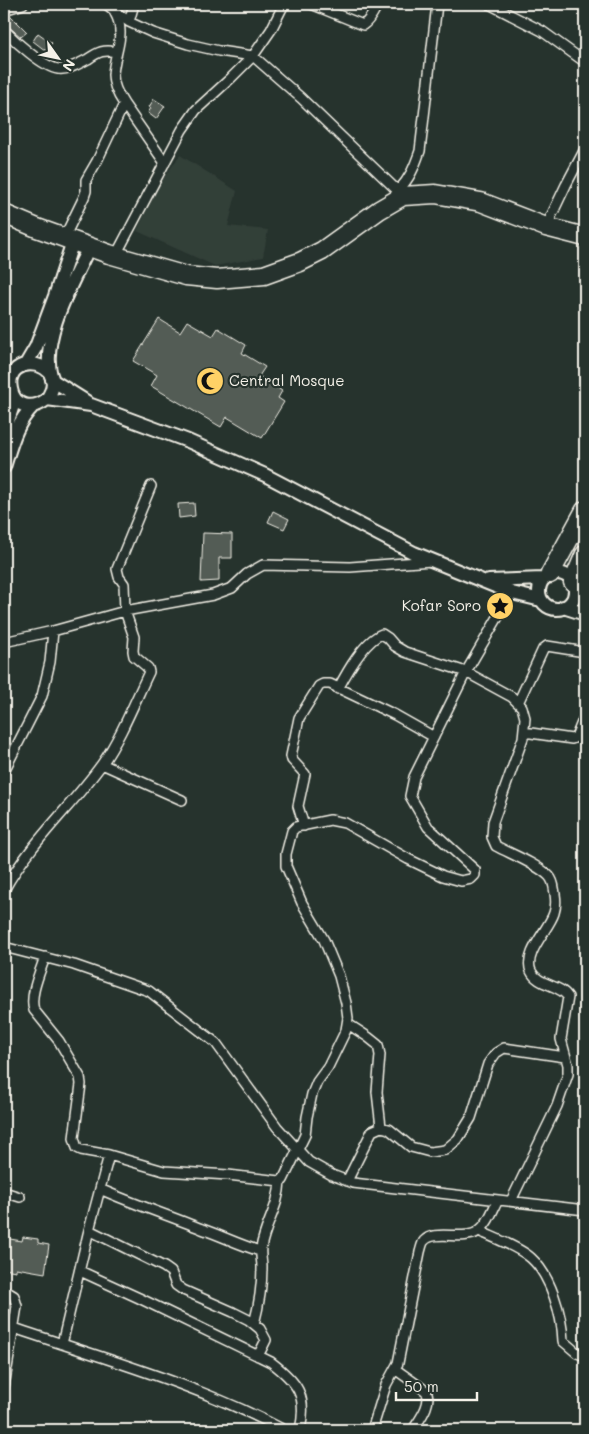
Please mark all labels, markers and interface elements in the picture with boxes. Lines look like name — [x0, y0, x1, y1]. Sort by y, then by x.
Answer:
north arrow — [32, 32, 82, 82]
text: N — [58, 56, 80, 75]
mosque icon: Central Mosque — [195, 366, 225, 396]
place label: Central Mosque — [229, 370, 345, 390]
place icon: Kofar Soro — [485, 591, 515, 621]
place label: Kofar Soro — [402, 595, 481, 615]
scale bar — [396, 1369, 478, 1401]
text: 50 m — [404, 1376, 439, 1396]

